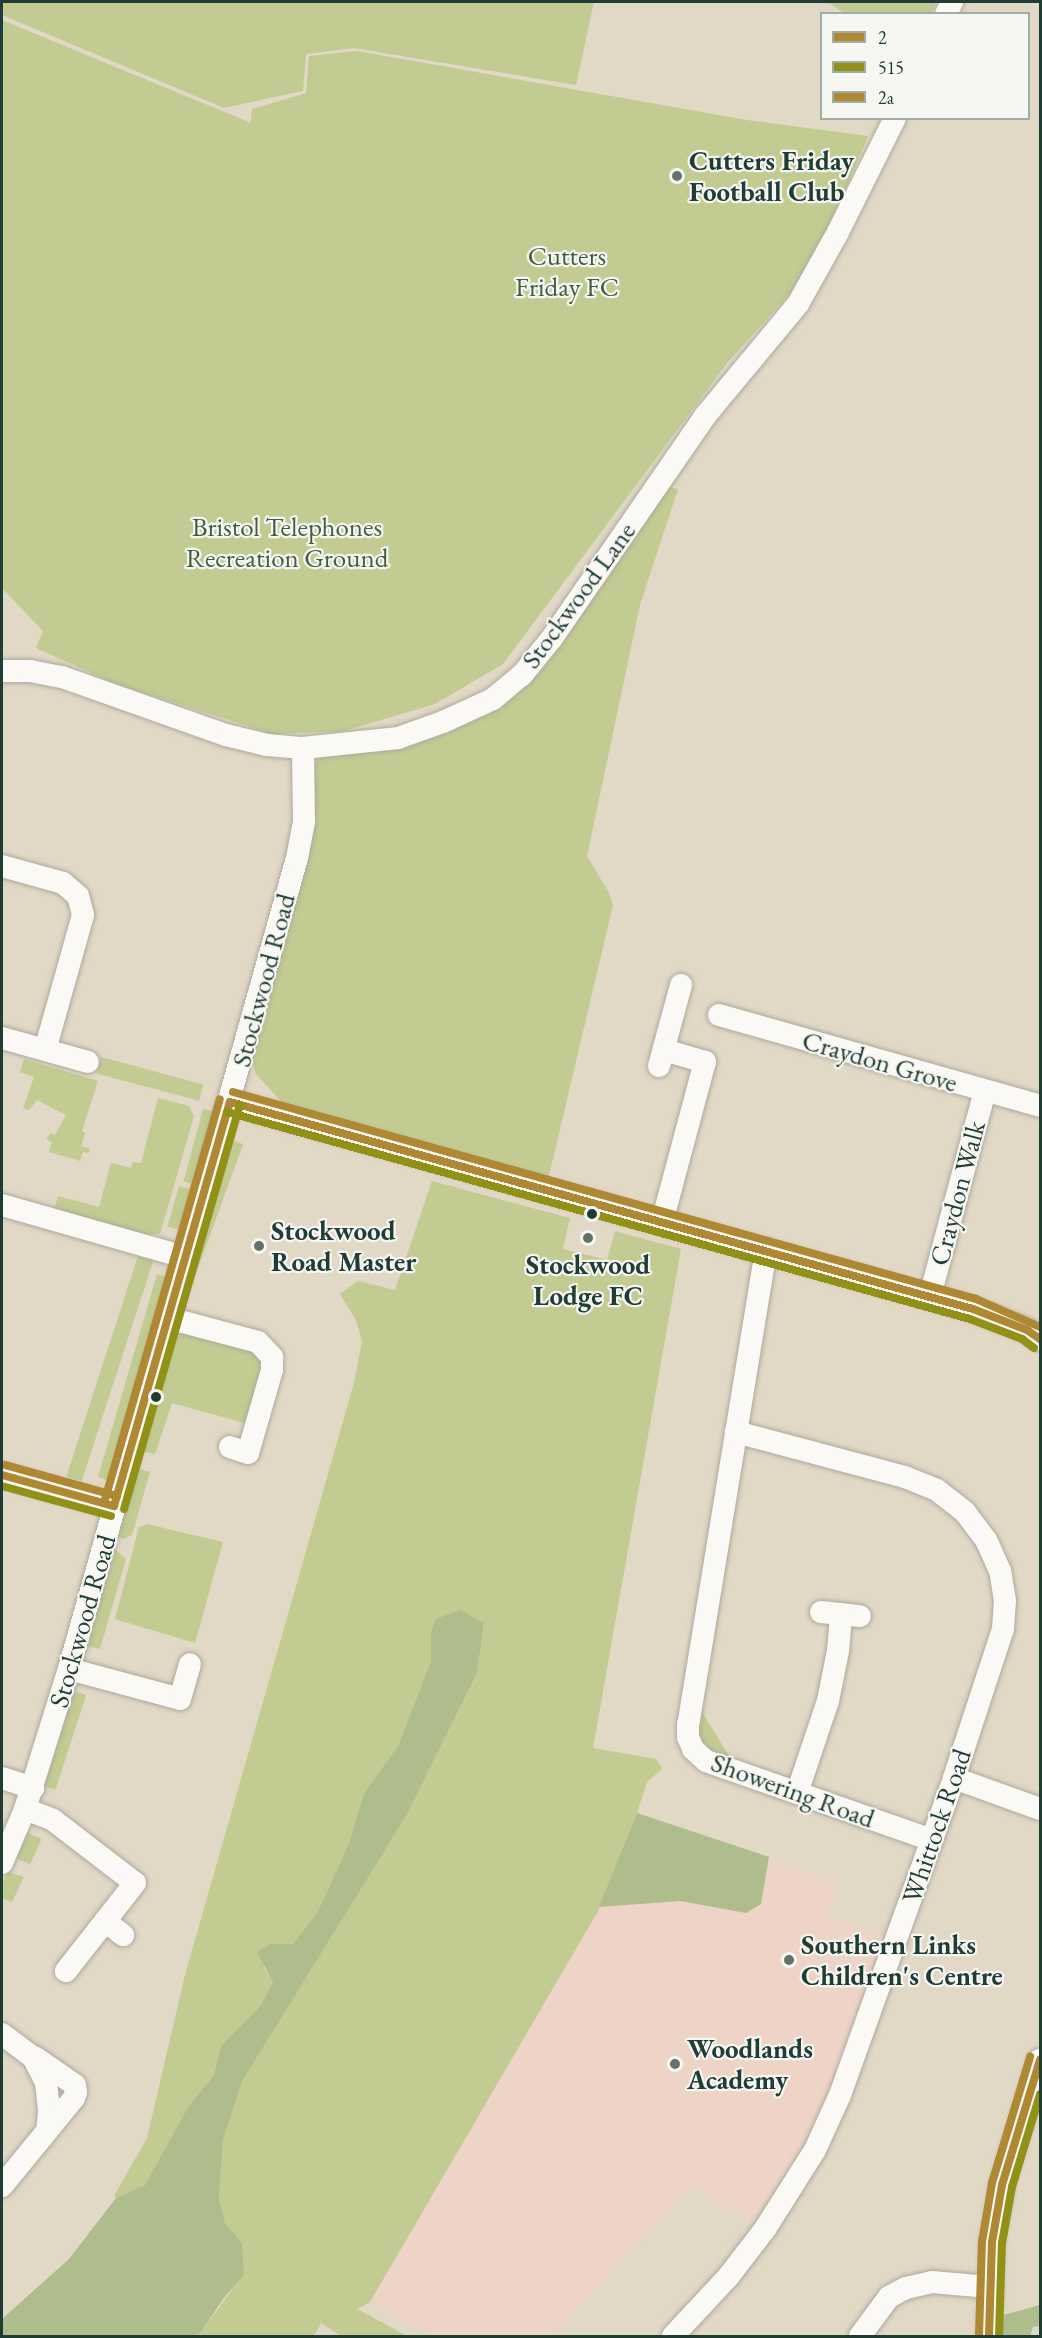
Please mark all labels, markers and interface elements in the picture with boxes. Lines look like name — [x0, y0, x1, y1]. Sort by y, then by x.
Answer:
legend — [820, 12, 1030, 120]
text: 2 — [878, 26, 887, 49]
text: 515 — [878, 56, 904, 79]
text: 2a — [878, 86, 894, 109]
place label: Cutters Friday Football Club — [689, 144, 854, 207]
marker: Cutters Friday Football Club — [670, 169, 684, 183]
park label: Cutters Friday FC — [515, 239, 619, 302]
park label: Bristol Telephones Recreation Ground — [186, 510, 388, 573]
street label: Stockwood Lane — [514, 516, 642, 674]
street label: Stockwood Road — [224, 890, 302, 1070]
street label: Craydon Grove — [799, 1023, 961, 1099]
street label: Craydon Walk — [922, 1117, 992, 1269]
unlabelled marker — [586, 1208, 598, 1220]
place label: Stockwood Road Master — [271, 1214, 416, 1277]
marker: Stockwood Lodge FC — [581, 1231, 595, 1245]
marker: Stockwood Road Master — [252, 1239, 266, 1253]
place label: Stockwood Lodge FC — [526, 1248, 650, 1311]
unlabelled marker — [150, 1391, 162, 1403]
street label: Stockwood Road — [42, 1531, 122, 1711]
street label: Showering Road — [707, 1745, 879, 1835]
street label: Whittock Road — [894, 1745, 978, 1907]
place label: Southern Links Children's Centre — [801, 1928, 1003, 1991]
marker: Southern Links Children's Centre — [782, 1953, 796, 1967]
place label: Woodlands Academy — [687, 2032, 813, 2095]
marker: Woodlands Academy — [668, 2057, 682, 2071]

